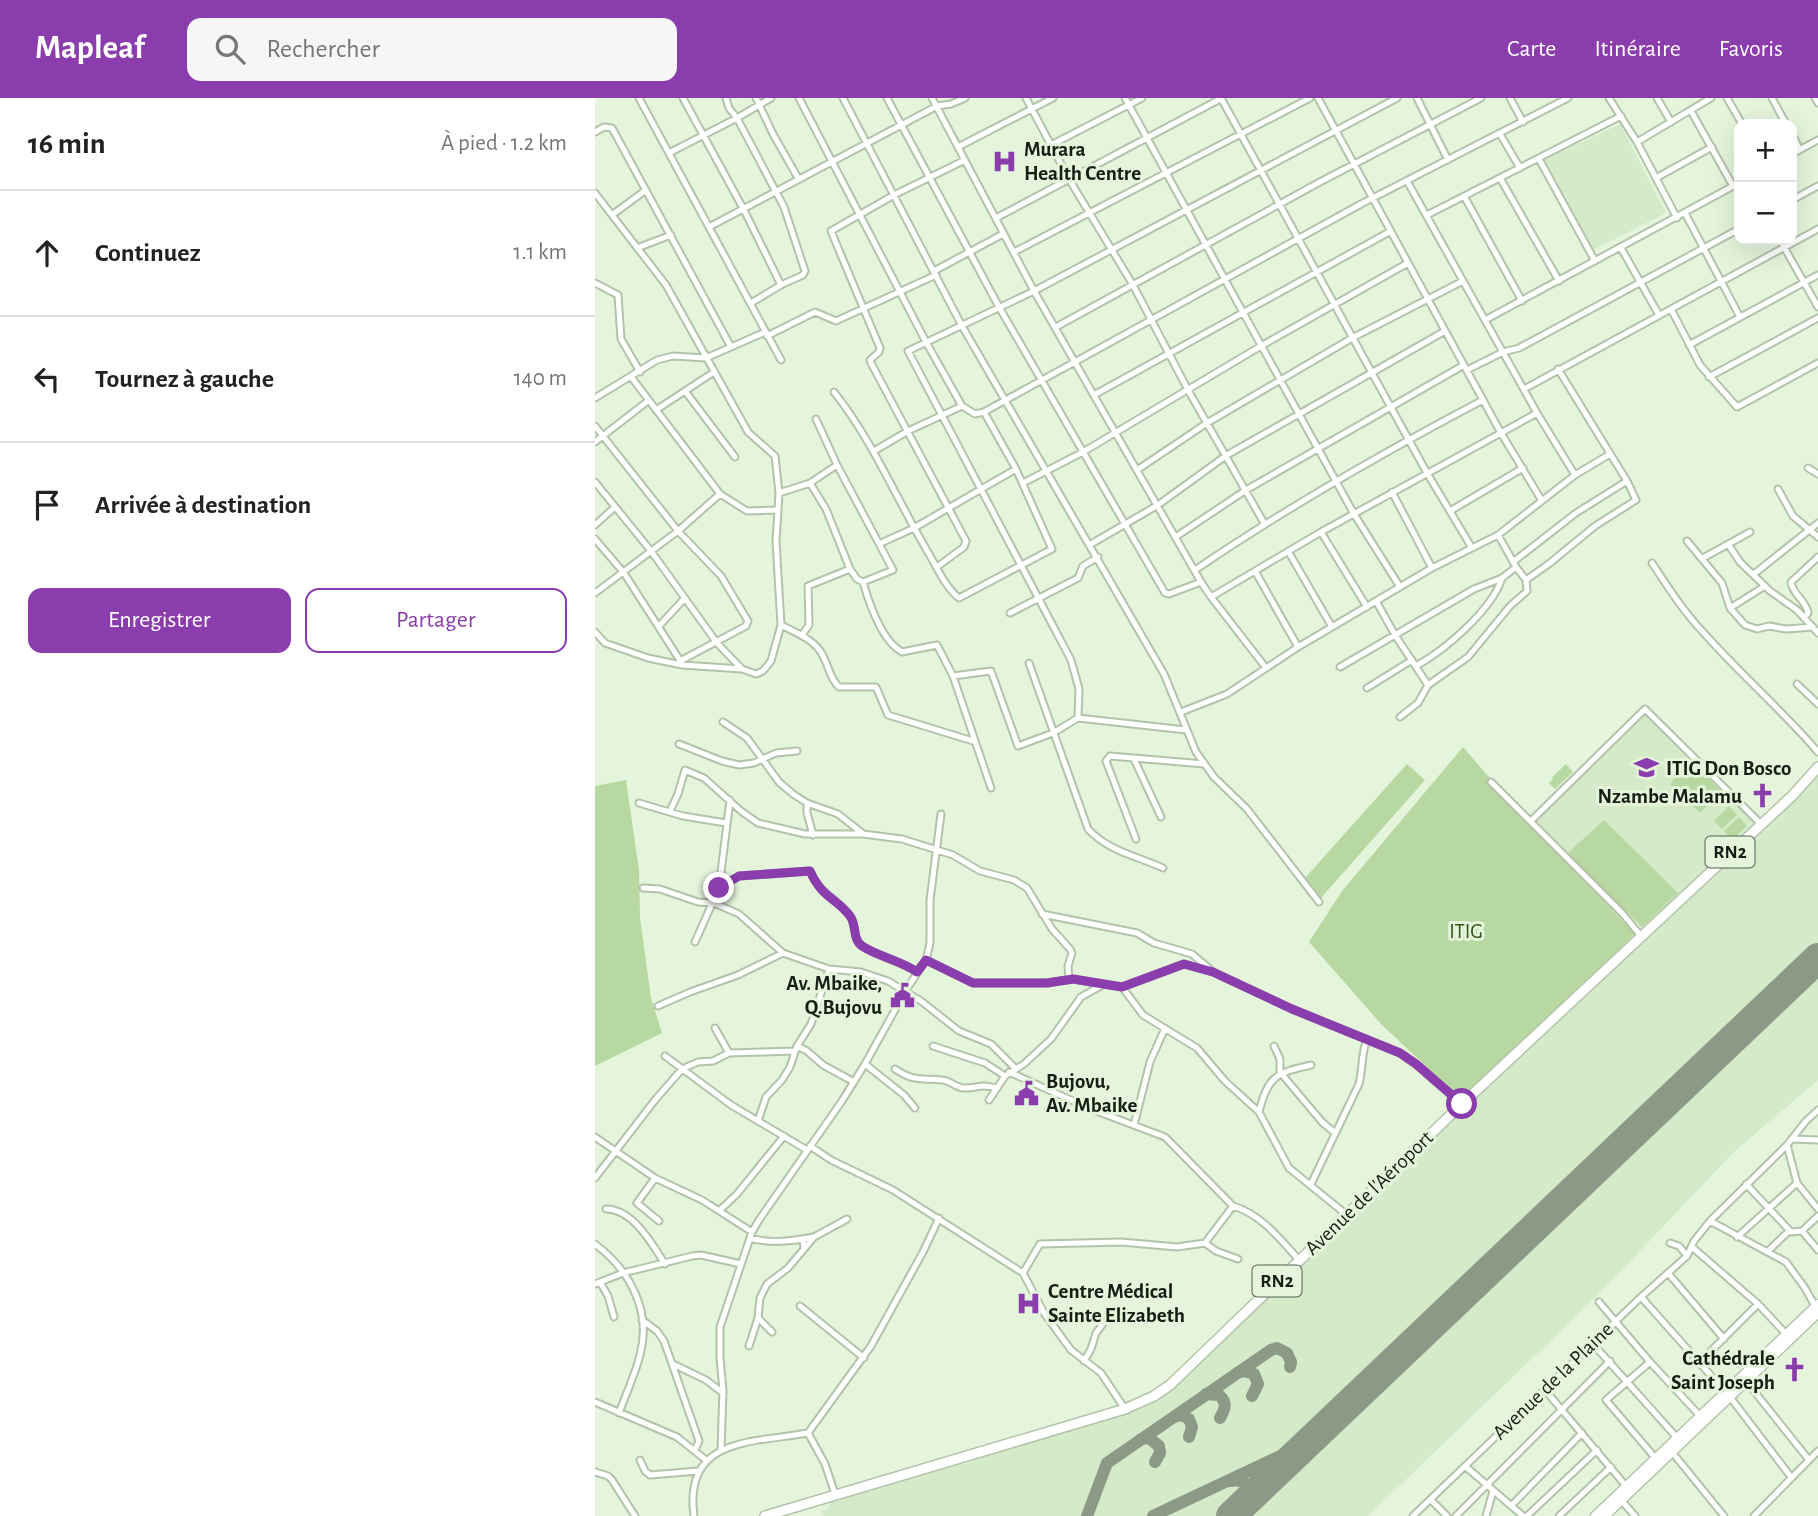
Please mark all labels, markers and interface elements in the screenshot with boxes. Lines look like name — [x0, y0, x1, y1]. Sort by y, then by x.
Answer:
search box — [187, 18, 677, 81]
icon: search — [211, 30, 249, 68]
text: Mapleaf — [35, 32, 145, 65]
text: Rechercher — [267, 36, 380, 62]
text: Carte — [1507, 37, 1556, 61]
text: Itinéraire — [1594, 37, 1681, 61]
text: Favoris — [1719, 37, 1783, 61]
map controls — [1734, 119, 1797, 245]
button: + — [1734, 119, 1797, 182]
text: 16 min — [28, 129, 106, 159]
text: À pied · 1.2 km — [441, 132, 567, 155]
place label: Murara Health Centre — [1024, 139, 1141, 184]
hospital icon: Murara Health Centre — [990, 147, 1018, 175]
button: − — [1734, 182, 1797, 245]
icon: ahead — [28, 234, 66, 272]
text: Continuez — [95, 240, 201, 266]
text: 1.1 km — [513, 241, 567, 264]
icon: left — [28, 360, 66, 398]
text: Tournez à gauche — [95, 366, 274, 392]
text: 140 m — [514, 367, 567, 390]
icon: arrive — [28, 486, 66, 524]
text: Arrivée à destination — [95, 492, 311, 518]
button: Enregistrer — [28, 588, 291, 653]
button: Partager — [305, 588, 567, 653]
school or university icon: ITIG Don Bosco — [1632, 754, 1660, 782]
place label: ITIG Don Bosco — [1666, 758, 1791, 779]
church icon: Nzambe Malamu — [1748, 782, 1776, 810]
place label: Nzambe Malamu — [1597, 786, 1742, 807]
road number: RN2 — [1705, 836, 1755, 867]
route end — [703, 872, 734, 903]
park label: ITIG — [1449, 921, 1483, 942]
place label: Av. Mbaike, Q.Bujovu — [786, 973, 882, 1019]
public building icon: Av. Mbaike, Q.Bujovu — [888, 981, 916, 1009]
place label: Bujovu, Av. Mbaike — [1046, 1071, 1137, 1116]
public building icon: Bujovu, Av. Mbaike — [1012, 1079, 1040, 1107]
route start — [1446, 1088, 1477, 1119]
street label: Avenue de l'Aéroport — [1301, 1127, 1437, 1259]
road number: RN2 — [1253, 1266, 1301, 1296]
place label: Centre Médical Sainte Elizabeth — [1048, 1281, 1185, 1326]
hospital icon: Centre Médical Sainte Elizabeth — [1014, 1289, 1042, 1317]
street label: Avenue de la Plaine — [1489, 1318, 1617, 1444]
place label: Cathédrale Saint Joseph — [1671, 1348, 1775, 1393]
church icon: Cathédrale Saint Joseph — [1781, 1356, 1809, 1384]

